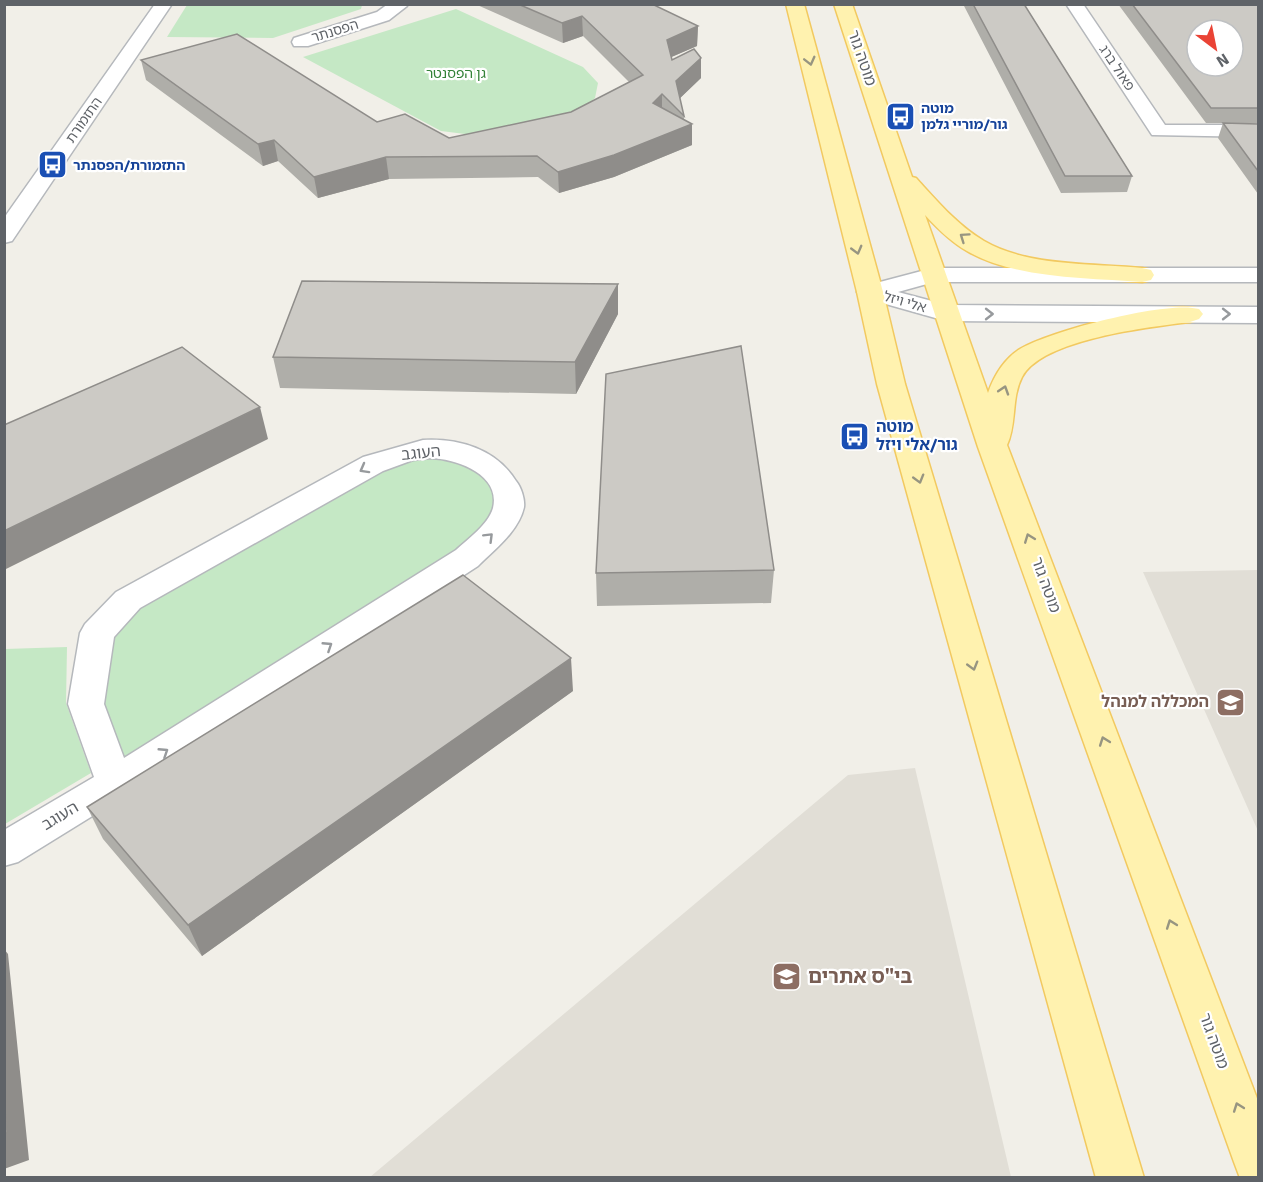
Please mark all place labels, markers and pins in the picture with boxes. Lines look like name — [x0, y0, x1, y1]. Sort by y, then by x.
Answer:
bus stop icon: מוטה גור/מוריי גלמן — [884, 100, 916, 132]
place label: מוטה גור/מוריי גלמן — [921, 100, 1008, 133]
bus stop icon: התזמורת/הפסנתר — [36, 149, 68, 181]
place label: התזמורת/הפסנתר — [73, 157, 185, 174]
place label: מוטה גור/אלי ויזל — [876, 417, 958, 455]
bus stop icon: מוטה גור/אלי ויזל — [839, 420, 871, 452]
school or university icon: המכללה למנהל — [1214, 686, 1246, 718]
place label: המכללה למנהל — [1101, 692, 1209, 712]
school or university icon: בי"ס אתרים — [771, 960, 803, 992]
place label: בי"ס אתרים — [808, 964, 912, 989]

